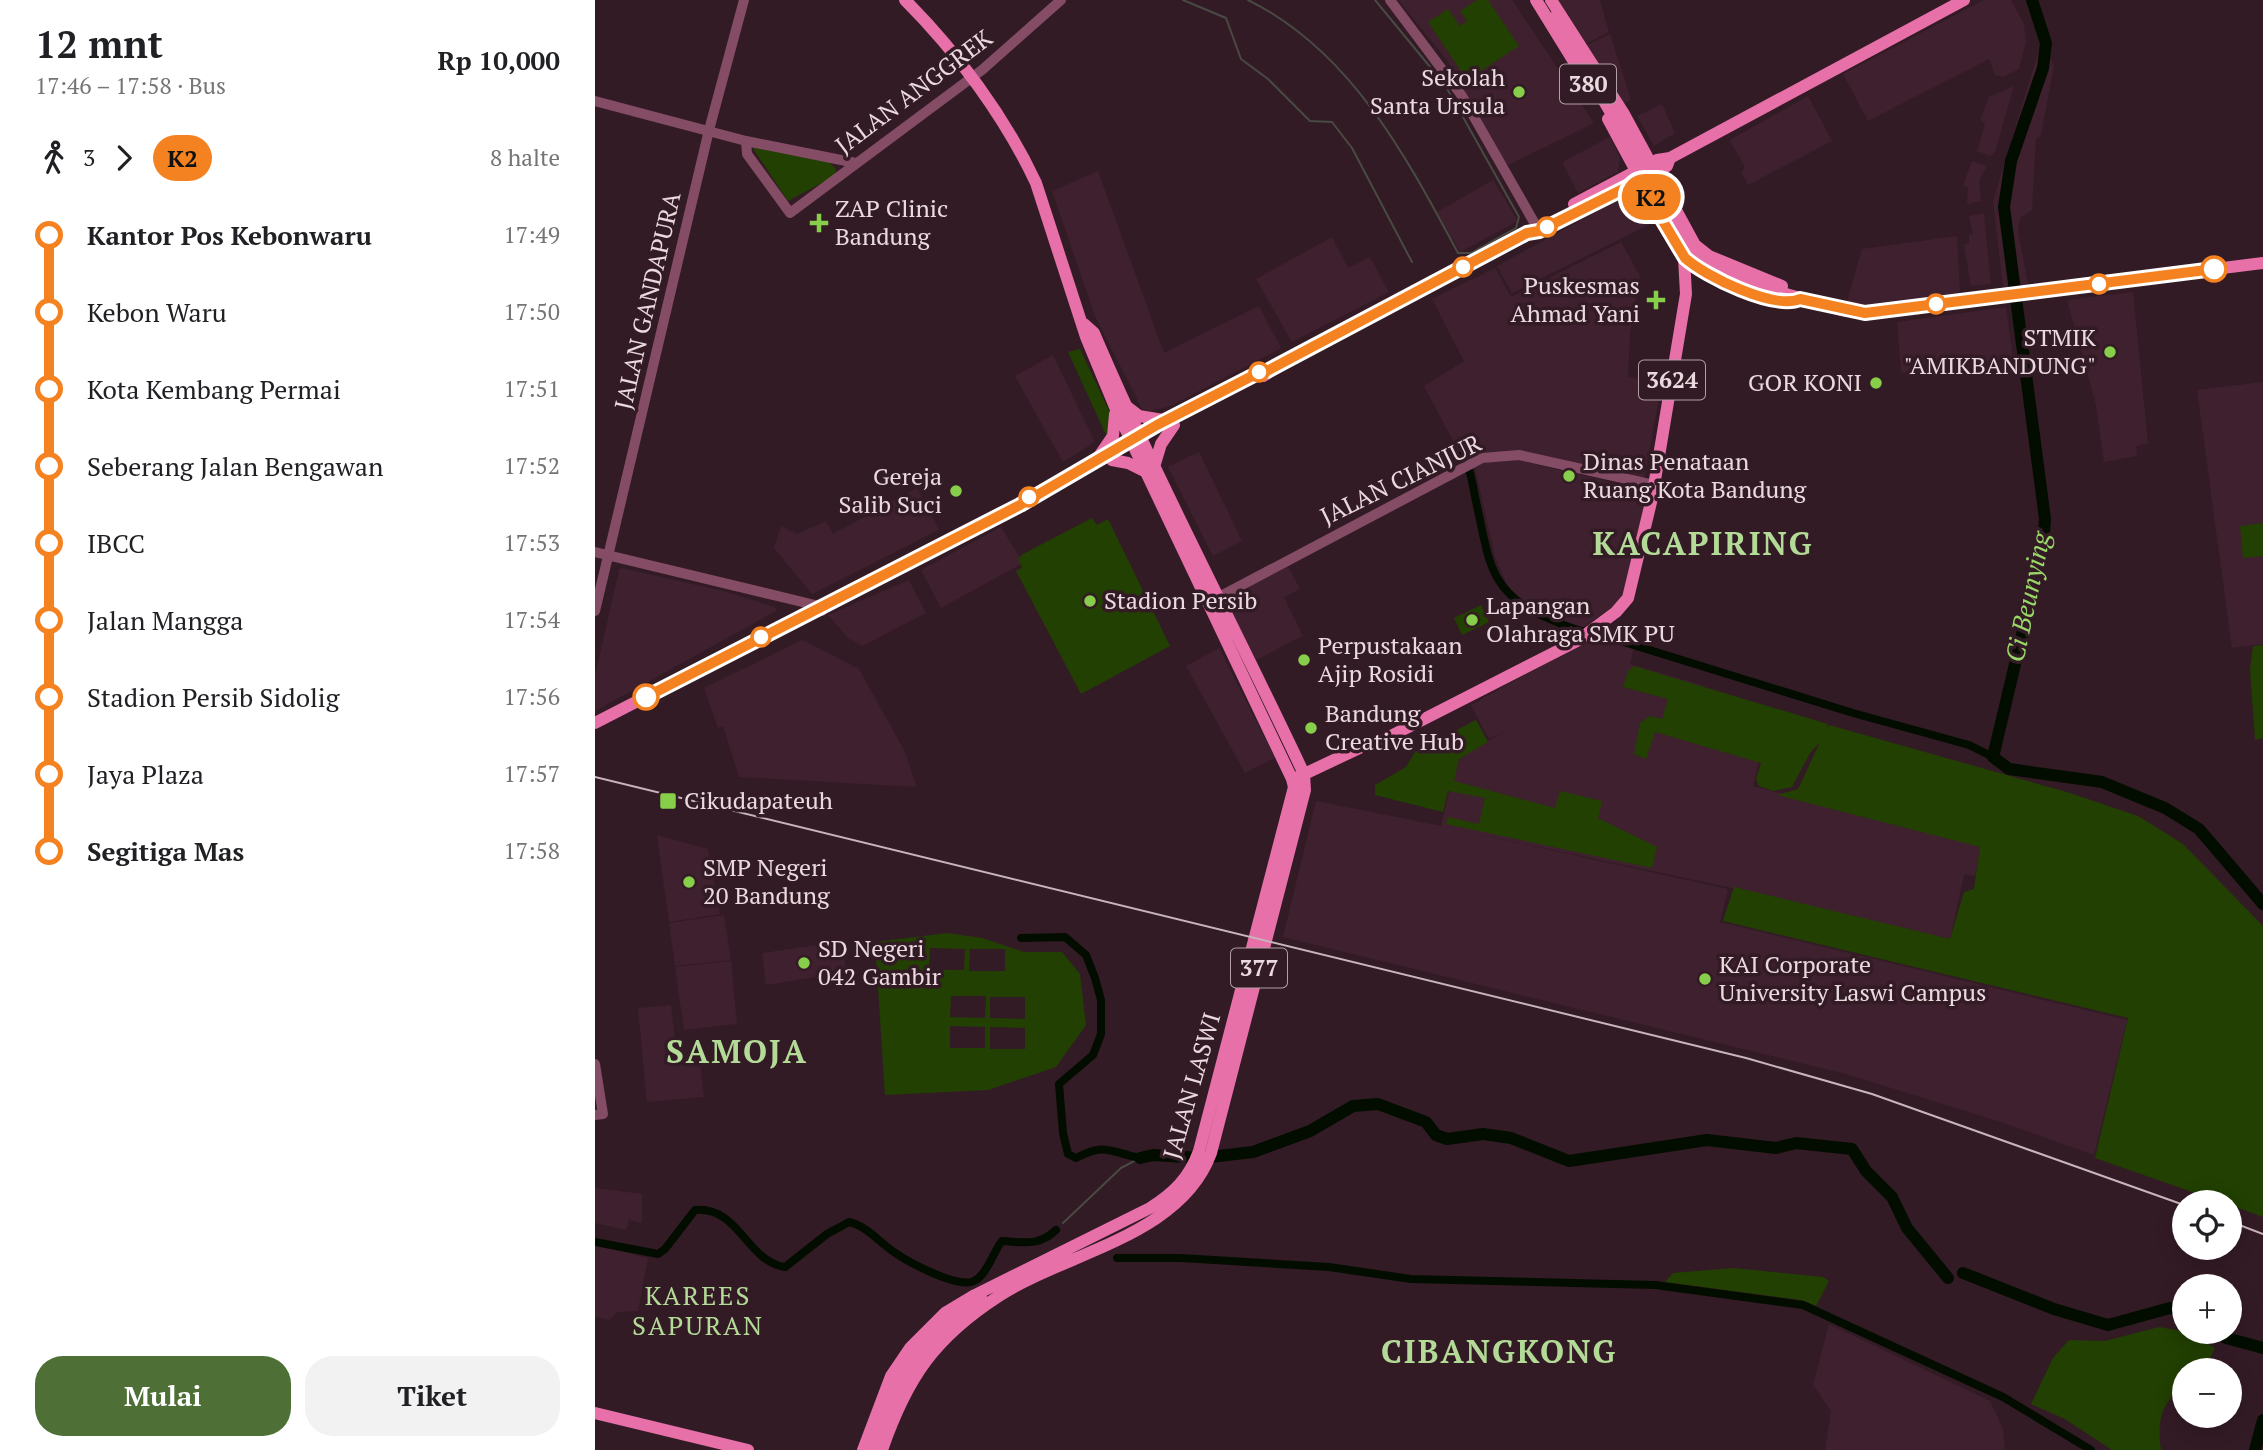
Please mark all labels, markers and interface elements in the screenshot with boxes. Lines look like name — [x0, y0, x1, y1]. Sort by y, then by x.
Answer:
text: 12 mnt — [35, 19, 163, 69]
street label: JALAN ANGGREK — [828, 21, 999, 161]
text: Rp 10,000 — [438, 43, 560, 77]
place label: Sekolah Santa Ursula — [1370, 61, 1505, 121]
road number: 380 — [1560, 64, 1616, 104]
text: 17:46 – 17:58 · Bus — [35, 70, 226, 101]
marker: Sekolah Santa Ursula — [1511, 84, 1527, 100]
icon: walk — [35, 139, 73, 177]
icon: forward — [105, 139, 143, 177]
text: 3 — [83, 142, 95, 173]
text: K2 — [167, 142, 198, 174]
text: 8 halte — [490, 142, 560, 173]
line badge: K2 — [1619, 174, 1683, 220]
text: K2 — [1636, 181, 1666, 213]
street label: JALAN GANDAPURA — [606, 188, 688, 413]
place label: ZAP Clinic Bandung — [835, 192, 948, 252]
marker: ZAP Clinic Bandung — [809, 213, 829, 233]
unlabelled marker — [1537, 217, 1557, 237]
text: Kantor Pos Kebonwaru — [87, 218, 372, 252]
text: 17:49 — [503, 219, 560, 250]
unlabelled marker — [2201, 256, 2227, 282]
unlabelled marker — [1453, 257, 1473, 277]
place label: Puskesmas Ahmad Yani — [1510, 269, 1640, 329]
unlabelled marker — [2089, 274, 2109, 294]
marker: Puskesmas Ahmad Yani — [1646, 290, 1666, 310]
unlabelled marker — [1926, 294, 1946, 314]
text: Kebon Waru — [87, 295, 227, 329]
text: 17:50 — [503, 296, 560, 327]
place label: STMIK "AMIKBANDUNG" — [1904, 321, 2096, 381]
marker: STMIK "AMIKBANDUNG" — [2102, 344, 2118, 360]
road number: 3624 — [1639, 360, 1705, 400]
unlabelled marker — [1249, 362, 1269, 382]
place label: GOR KONI — [1748, 366, 1862, 398]
text: Kota Kembang Permai — [87, 372, 341, 406]
text: 17:51 — [503, 373, 560, 404]
marker: GOR KONI — [1868, 375, 1884, 391]
street label: JALAN CIANJUR — [1315, 426, 1487, 532]
place label: Dinas Penataan Ruang Kota Bandung — [1583, 445, 1807, 505]
text: Seberang Jalan Bengawan — [87, 449, 383, 483]
text: 17:52 — [503, 450, 560, 481]
place label: Gereja Salib Suci — [839, 460, 942, 520]
marker: Dinas Penataan Ruang Kota Bandung — [1561, 468, 1577, 484]
marker: Gereja Salib Suci — [948, 483, 964, 499]
unlabelled marker — [1019, 487, 1039, 507]
district label: KACAPIRING — [1593, 522, 1814, 564]
text: IBCC — [87, 526, 145, 560]
text: 17:53 — [503, 527, 560, 558]
water label: Ci Beunying — [1997, 527, 2058, 665]
place label: Stadion Persib — [1104, 584, 1257, 616]
place label: Lapangan Olahraga SMK PU — [1486, 589, 1675, 649]
marker: Stadion Persib — [1082, 593, 1098, 609]
text: Jalan Mangga — [87, 603, 243, 637]
text: 17:54 — [503, 604, 560, 635]
marker: Lapangan Olahraga SMK PU — [1464, 612, 1480, 628]
unlabelled marker — [751, 627, 771, 647]
place label: Perpustakaan Ajip Rosidi — [1318, 629, 1463, 689]
marker: Perpustakaan Ajip Rosidi — [1296, 652, 1312, 668]
text: Stadion Persib Sidolig — [87, 680, 339, 714]
text: 17:56 — [503, 681, 560, 712]
unlabelled marker — [633, 684, 659, 710]
place label: Bandung Creative Hub — [1325, 697, 1464, 757]
marker: Bandung Creative Hub — [1303, 720, 1319, 736]
text: Jaya Plaza — [87, 757, 204, 791]
text: 17:57 — [503, 758, 560, 789]
place label: Cikudapateuh — [684, 784, 833, 816]
marker: Cikudapateuh — [658, 791, 678, 811]
text: Segitiga Mas — [87, 834, 244, 868]
text: 17:58 — [503, 835, 560, 866]
place label: SMP Negeri 20 Bandung — [703, 851, 830, 911]
marker: SMP Negeri 20 Bandung — [681, 874, 697, 890]
place label: SD Negeri 042 Gambir — [818, 932, 942, 992]
road number: 377 — [1231, 948, 1287, 987]
place label: KAI Corporate University Laswi Campus — [1719, 948, 1986, 1008]
marker: SD Negeri 042 Gambir — [796, 955, 812, 971]
marker: KAI Corporate University Laswi Campus — [1697, 971, 1713, 987]
street label: JALAN LASWI — [1155, 1009, 1227, 1163]
district label: SAMOJA — [666, 1030, 808, 1072]
map controls — [2172, 1190, 2242, 1428]
button: locate — [2172, 1190, 2242, 1260]
button: + — [2172, 1274, 2242, 1344]
district label: KAREES SAPURAN — [632, 1278, 764, 1342]
district label: CIBANGKONG — [1381, 1330, 1617, 1372]
button: Mulai — [35, 1356, 291, 1436]
button: Tiket — [305, 1356, 560, 1436]
button: − — [2172, 1358, 2242, 1428]

